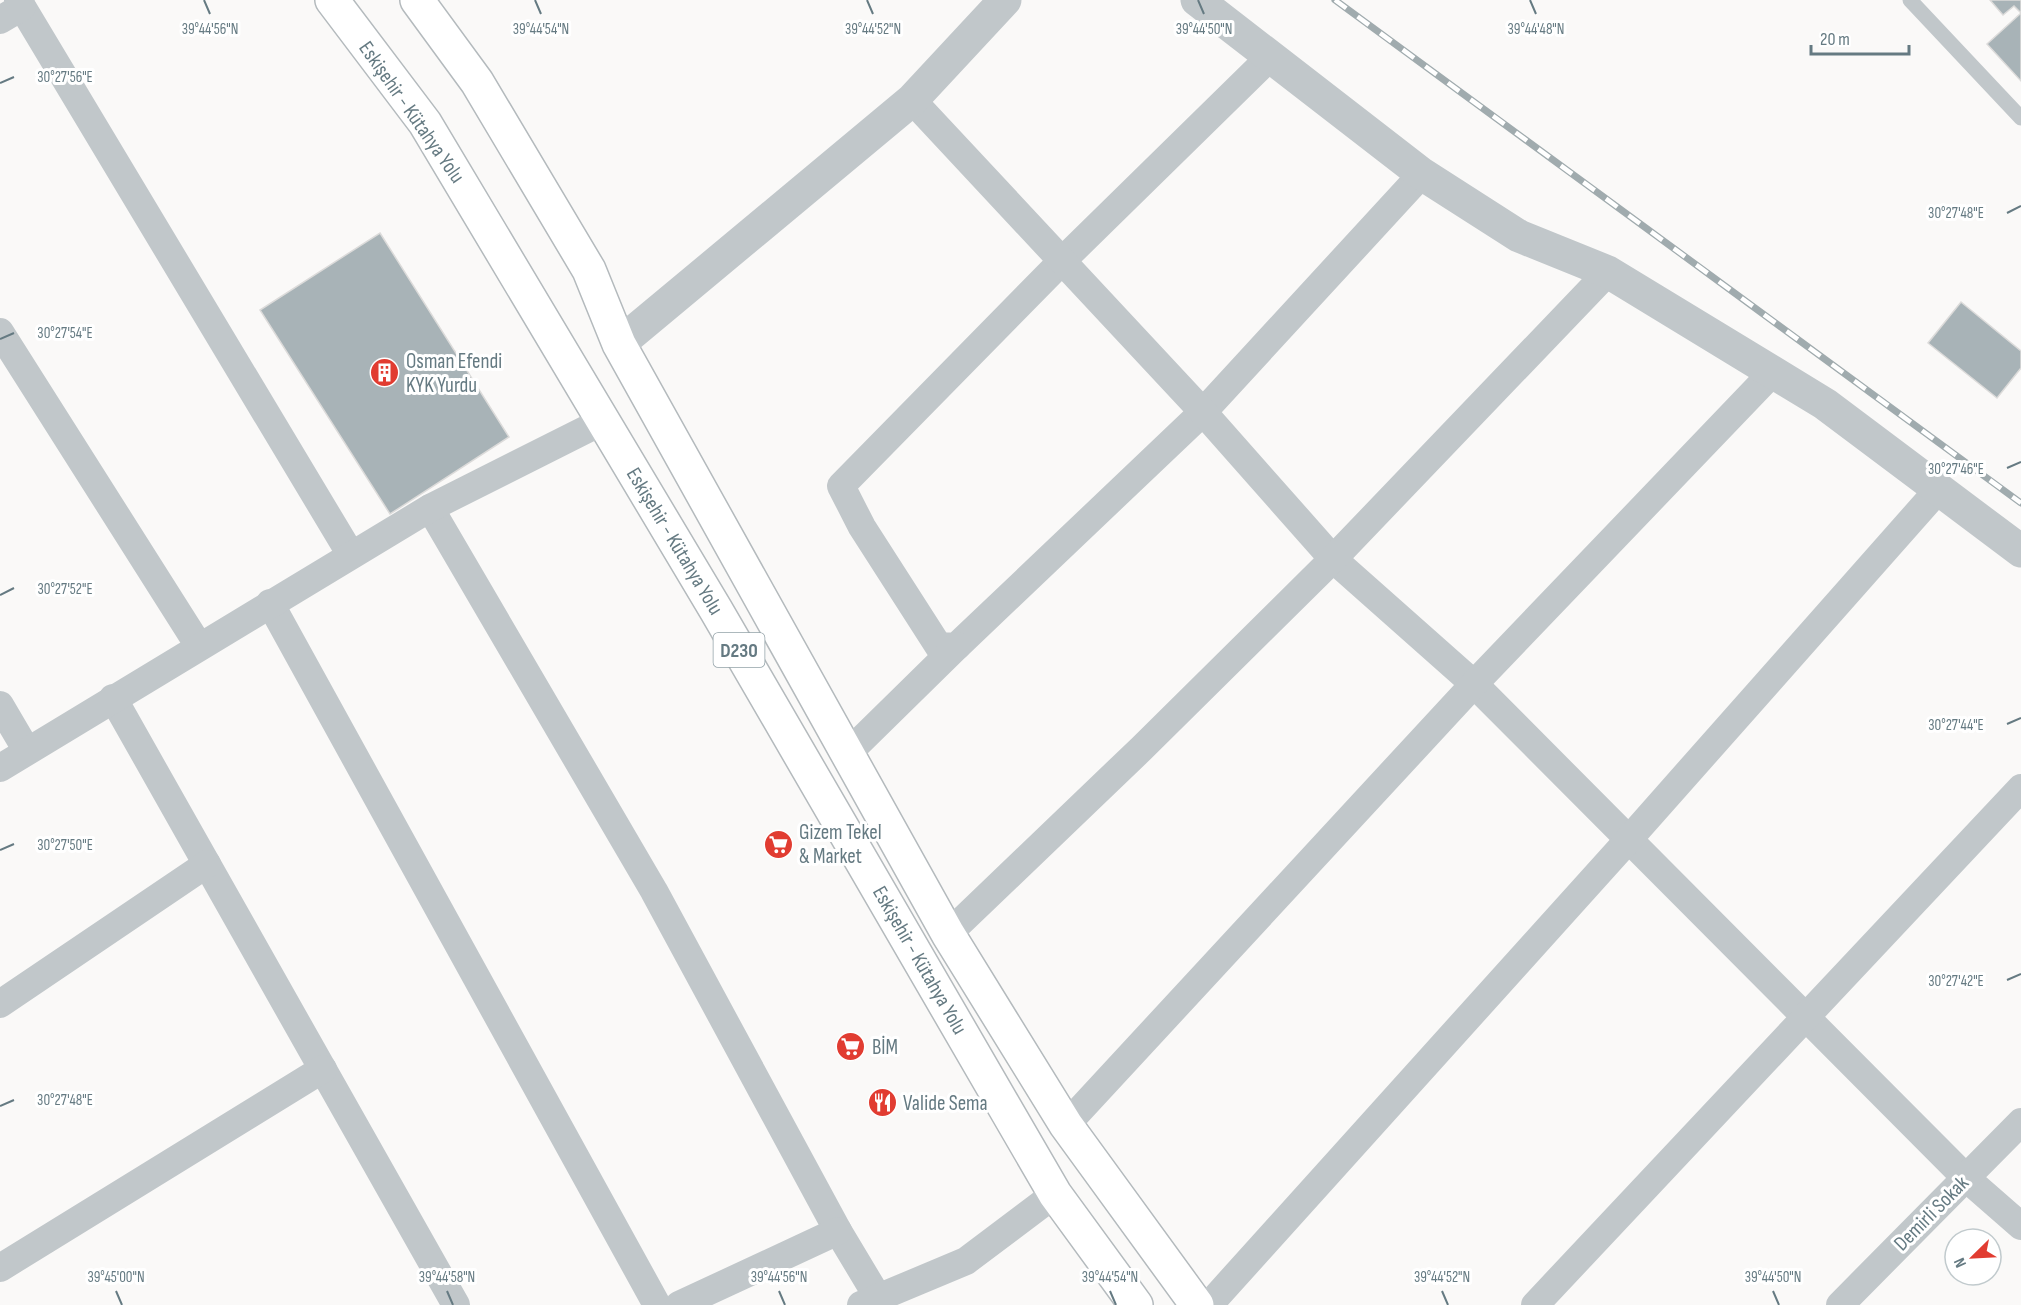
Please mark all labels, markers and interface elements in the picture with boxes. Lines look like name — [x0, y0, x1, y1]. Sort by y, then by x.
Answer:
scale bar — [1811, 18, 1908, 56]
text: 39°44'56"N — [182, 20, 238, 39]
text: 39°44'54"N — [513, 20, 569, 39]
text: 39°44'52"N — [845, 20, 901, 39]
text: 39°44'50"N — [1176, 20, 1232, 39]
text: 39°44'48"N — [1508, 20, 1564, 39]
text: 20 m — [1820, 29, 1850, 50]
street label: Eskişehir - Kütahya Yolu — [353, 37, 470, 188]
text: 30°27'56"E — [37, 68, 93, 87]
text: 30°27'48"E — [1928, 204, 1984, 223]
text: 30°27'54"E — [37, 324, 93, 343]
place label: Osman Efendi KYK Yurdu — [406, 349, 502, 398]
building icon: Osman Efendi KYK Yurdu — [369, 357, 401, 389]
text: 30°27'46"E — [1928, 460, 1984, 479]
street label: Eskişehir - Kütahya Yolu — [621, 463, 728, 619]
text: 30°27'52"E — [37, 580, 93, 599]
road number: D230 — [714, 633, 764, 667]
text: 30°27'44"E — [1928, 716, 1984, 735]
place label: Gizem Tekel & Market — [799, 820, 882, 869]
supermarket icon: Gizem Tekel & Market — [762, 828, 794, 860]
text: 30°27'50"E — [37, 836, 93, 855]
street label: Eskişehir - Kütahya Yolu — [867, 882, 972, 1039]
text: 30°27'42"E — [1928, 972, 1984, 991]
supermarket icon: BİM — [835, 1031, 867, 1063]
place label: BİM — [872, 1035, 898, 1060]
restaurant icon: Valide Sema — [866, 1087, 898, 1119]
text: 30°27'48"E — [37, 1091, 93, 1110]
place label: Valide Sema — [903, 1091, 988, 1116]
street label: Demirli Sokak — [1889, 1171, 1974, 1256]
north arrow — [1943, 1227, 2003, 1287]
text: N — [1950, 1255, 1971, 1270]
text: 39°45'00"N — [87, 1268, 145, 1287]
text: 39°44'58"N — [419, 1268, 475, 1287]
text: 39°44'56"N — [751, 1268, 807, 1287]
text: 39°44'54"N — [1082, 1268, 1138, 1287]
text: 39°44'52"N — [1414, 1268, 1470, 1287]
text: 39°44'50"N — [1745, 1268, 1801, 1287]

